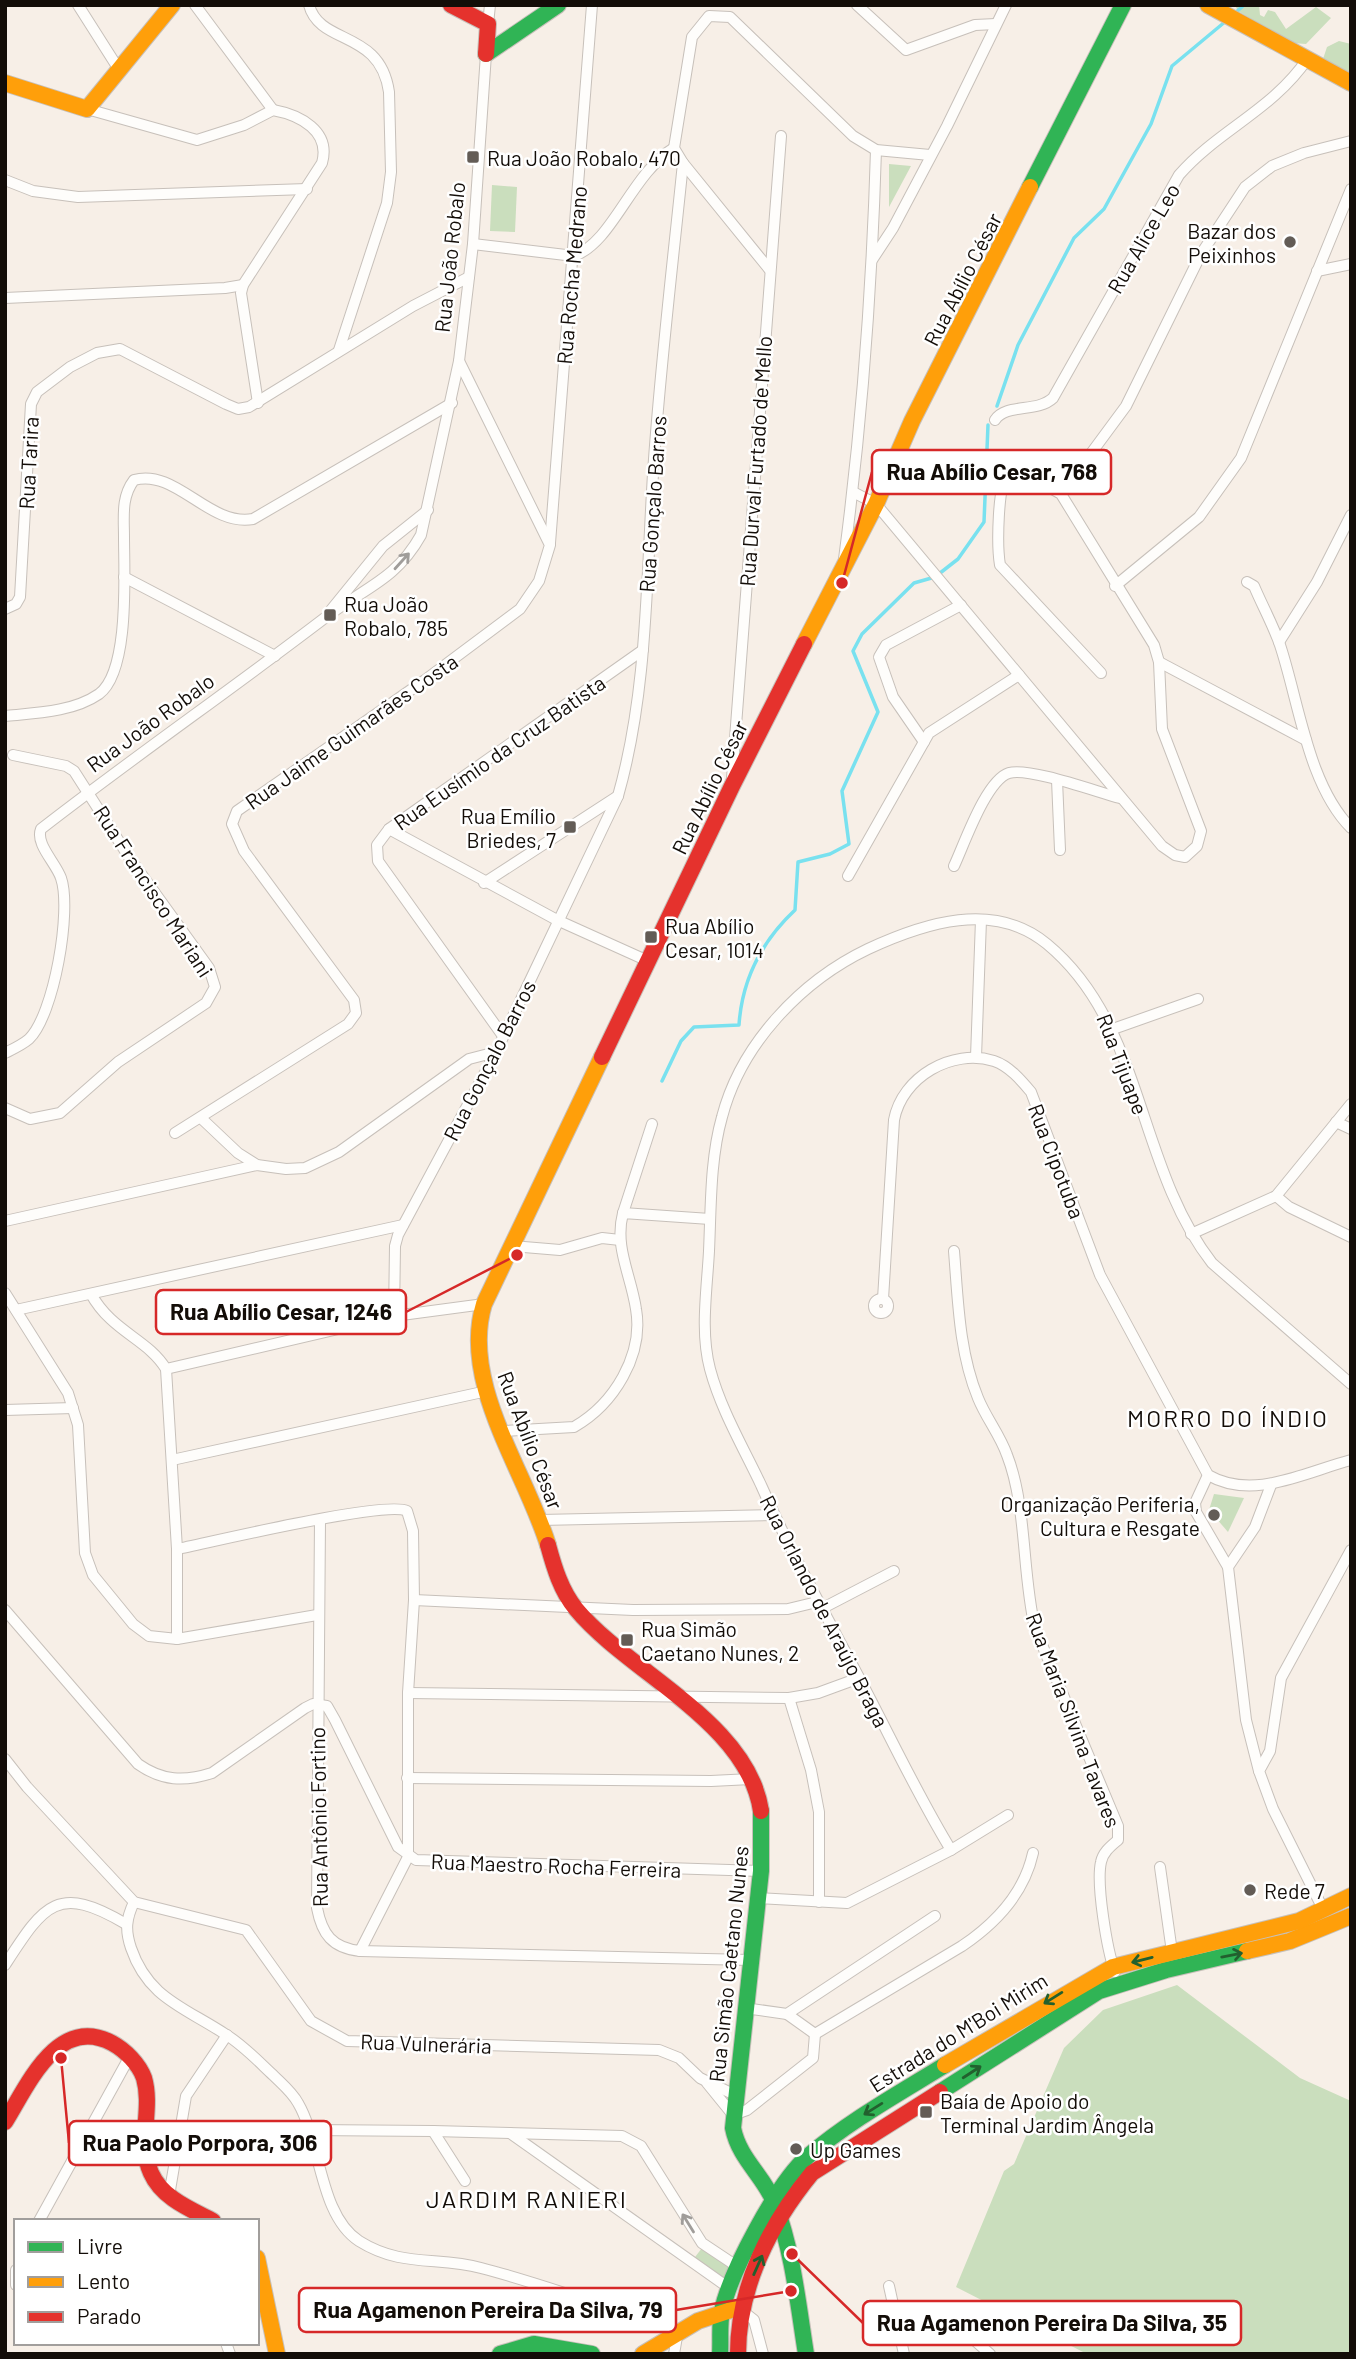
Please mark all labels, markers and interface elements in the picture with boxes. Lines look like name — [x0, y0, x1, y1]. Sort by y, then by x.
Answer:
place label: Rua João Robalo, 470 — [487, 145, 681, 170]
marker: Rua João Robalo, 470 — [465, 149, 481, 165]
street label: Rua Alice Leo — [1101, 179, 1185, 297]
street label: Rua João Robalo — [429, 180, 469, 334]
street label: Rua Rocha Medrano — [551, 185, 591, 365]
street label: Rua Abílio César — [918, 208, 1006, 350]
place label: Bazar dos Peixinhos — [1187, 218, 1276, 267]
marker: Bazar dos Peixinhos — [1282, 234, 1298, 250]
street label: Rua Durval Furtado de Mello — [734, 335, 776, 587]
street label: Rua Gonçalo Barros — [633, 415, 671, 593]
street label: Rua Tarira — [13, 416, 43, 510]
callout: Rua Abílio Cesar, 768 — [872, 450, 1111, 494]
text: Rua Abílio Cesar, 768 — [886, 457, 1098, 485]
one-way arrow — [393, 553, 410, 570]
place label: Rua João Robalo, 785 — [344, 591, 448, 640]
marker: Rua João Robalo, 785 — [322, 607, 338, 623]
street label: Rua Jaime Guimarães Costa — [240, 648, 462, 814]
street label: Rua João Robalo — [81, 667, 219, 777]
street label: Rua Eusímio da Cruz Batista — [388, 669, 610, 835]
street label: Rua Abílio César — [666, 716, 752, 858]
street label: Rua Francisco Mariani — [89, 801, 219, 981]
place label: Rua Emílio Briedes, 7 — [461, 803, 556, 852]
marker: Rua Emílio Briedes, 7 — [562, 819, 578, 835]
place label: Rua Abílio Cesar, 1014 — [665, 913, 764, 962]
marker: Rua Abílio Cesar, 1014 — [643, 929, 659, 945]
street label: Rua Gonçalo Barros — [438, 975, 540, 1145]
street label: Rua Tijuape — [1092, 1010, 1154, 1118]
street label: Rua Cipotuba — [1024, 1100, 1090, 1222]
callout: Rua Abílio Cesar, 1246 — [156, 1290, 406, 1334]
text: Rua Abílio Cesar, 1246 — [170, 1297, 392, 1325]
street label: Rua Abílio César — [493, 1367, 569, 1513]
district label: MORRO DO ÍNDIO — [1127, 1403, 1329, 1432]
street label: Rua Orlando de Araújo Braga — [755, 1491, 895, 1731]
place label: Organização Periferia, Cultura e Resgate — [1001, 1491, 1200, 1540]
marker: Organização Periferia, Cultura e Resgate — [1206, 1507, 1222, 1523]
street label: Rua Maria Silvina Tavares — [1021, 1609, 1127, 1831]
place label: Rua Simão Caetano Nunes, 2 — [641, 1616, 799, 1665]
marker: Rua Simão Caetano Nunes, 2 — [619, 1632, 635, 1648]
street label: Rua Antônio Fortino — [304, 1727, 332, 1907]
street label: Rua Simão Caetano Nunes — [703, 1845, 753, 2083]
street label: Rua Maestro Rocha Ferreira — [430, 1848, 682, 1882]
place label: Rede 7 — [1264, 1878, 1325, 1903]
marker: Rede 7 — [1242, 1882, 1258, 1898]
one-way arrow — [1220, 1947, 1243, 1961]
one-way arrow — [1132, 1954, 1154, 1967]
street label: Estrada do M'Boi Mirim — [864, 1967, 1052, 2097]
one-way arrow — [1043, 1992, 1063, 2006]
street label: Rua Vulnerária — [360, 2028, 492, 2058]
one-way arrow — [962, 2064, 982, 2078]
place label: Baía de Apoio do Terminal Jardim Ângela — [940, 2088, 1154, 2137]
one-way arrow — [863, 2103, 883, 2117]
marker: Baía de Apoio do Terminal Jardim Ângela — [918, 2104, 934, 2120]
callout: Rua Paolo Porpora, 306 — [69, 2121, 331, 2165]
text: Rua Paolo Porpora, 306 — [83, 2128, 317, 2156]
place label: Up Games — [810, 2137, 901, 2162]
marker: Up Games — [788, 2141, 804, 2157]
district label: JARDIM RANIERI — [426, 2184, 628, 2213]
one-way arrow — [681, 2213, 695, 2233]
legend — [14, 2219, 259, 2345]
text: Livre — [77, 2233, 123, 2258]
one-way arrow — [752, 2255, 765, 2277]
text: Lento — [77, 2268, 130, 2293]
callout: Rua Agamenon Pereira Da Silva, 79 — [299, 2288, 676, 2332]
text: Rua Agamenon Pereira Da Silva, 79 — [313, 2295, 663, 2323]
callout: Rua Agamenon Pereira Da Silva, 35 — [863, 2301, 1241, 2345]
text: Parado — [77, 2303, 141, 2328]
text: Rua Agamenon Pereira Da Silva, 35 — [877, 2308, 1227, 2336]

